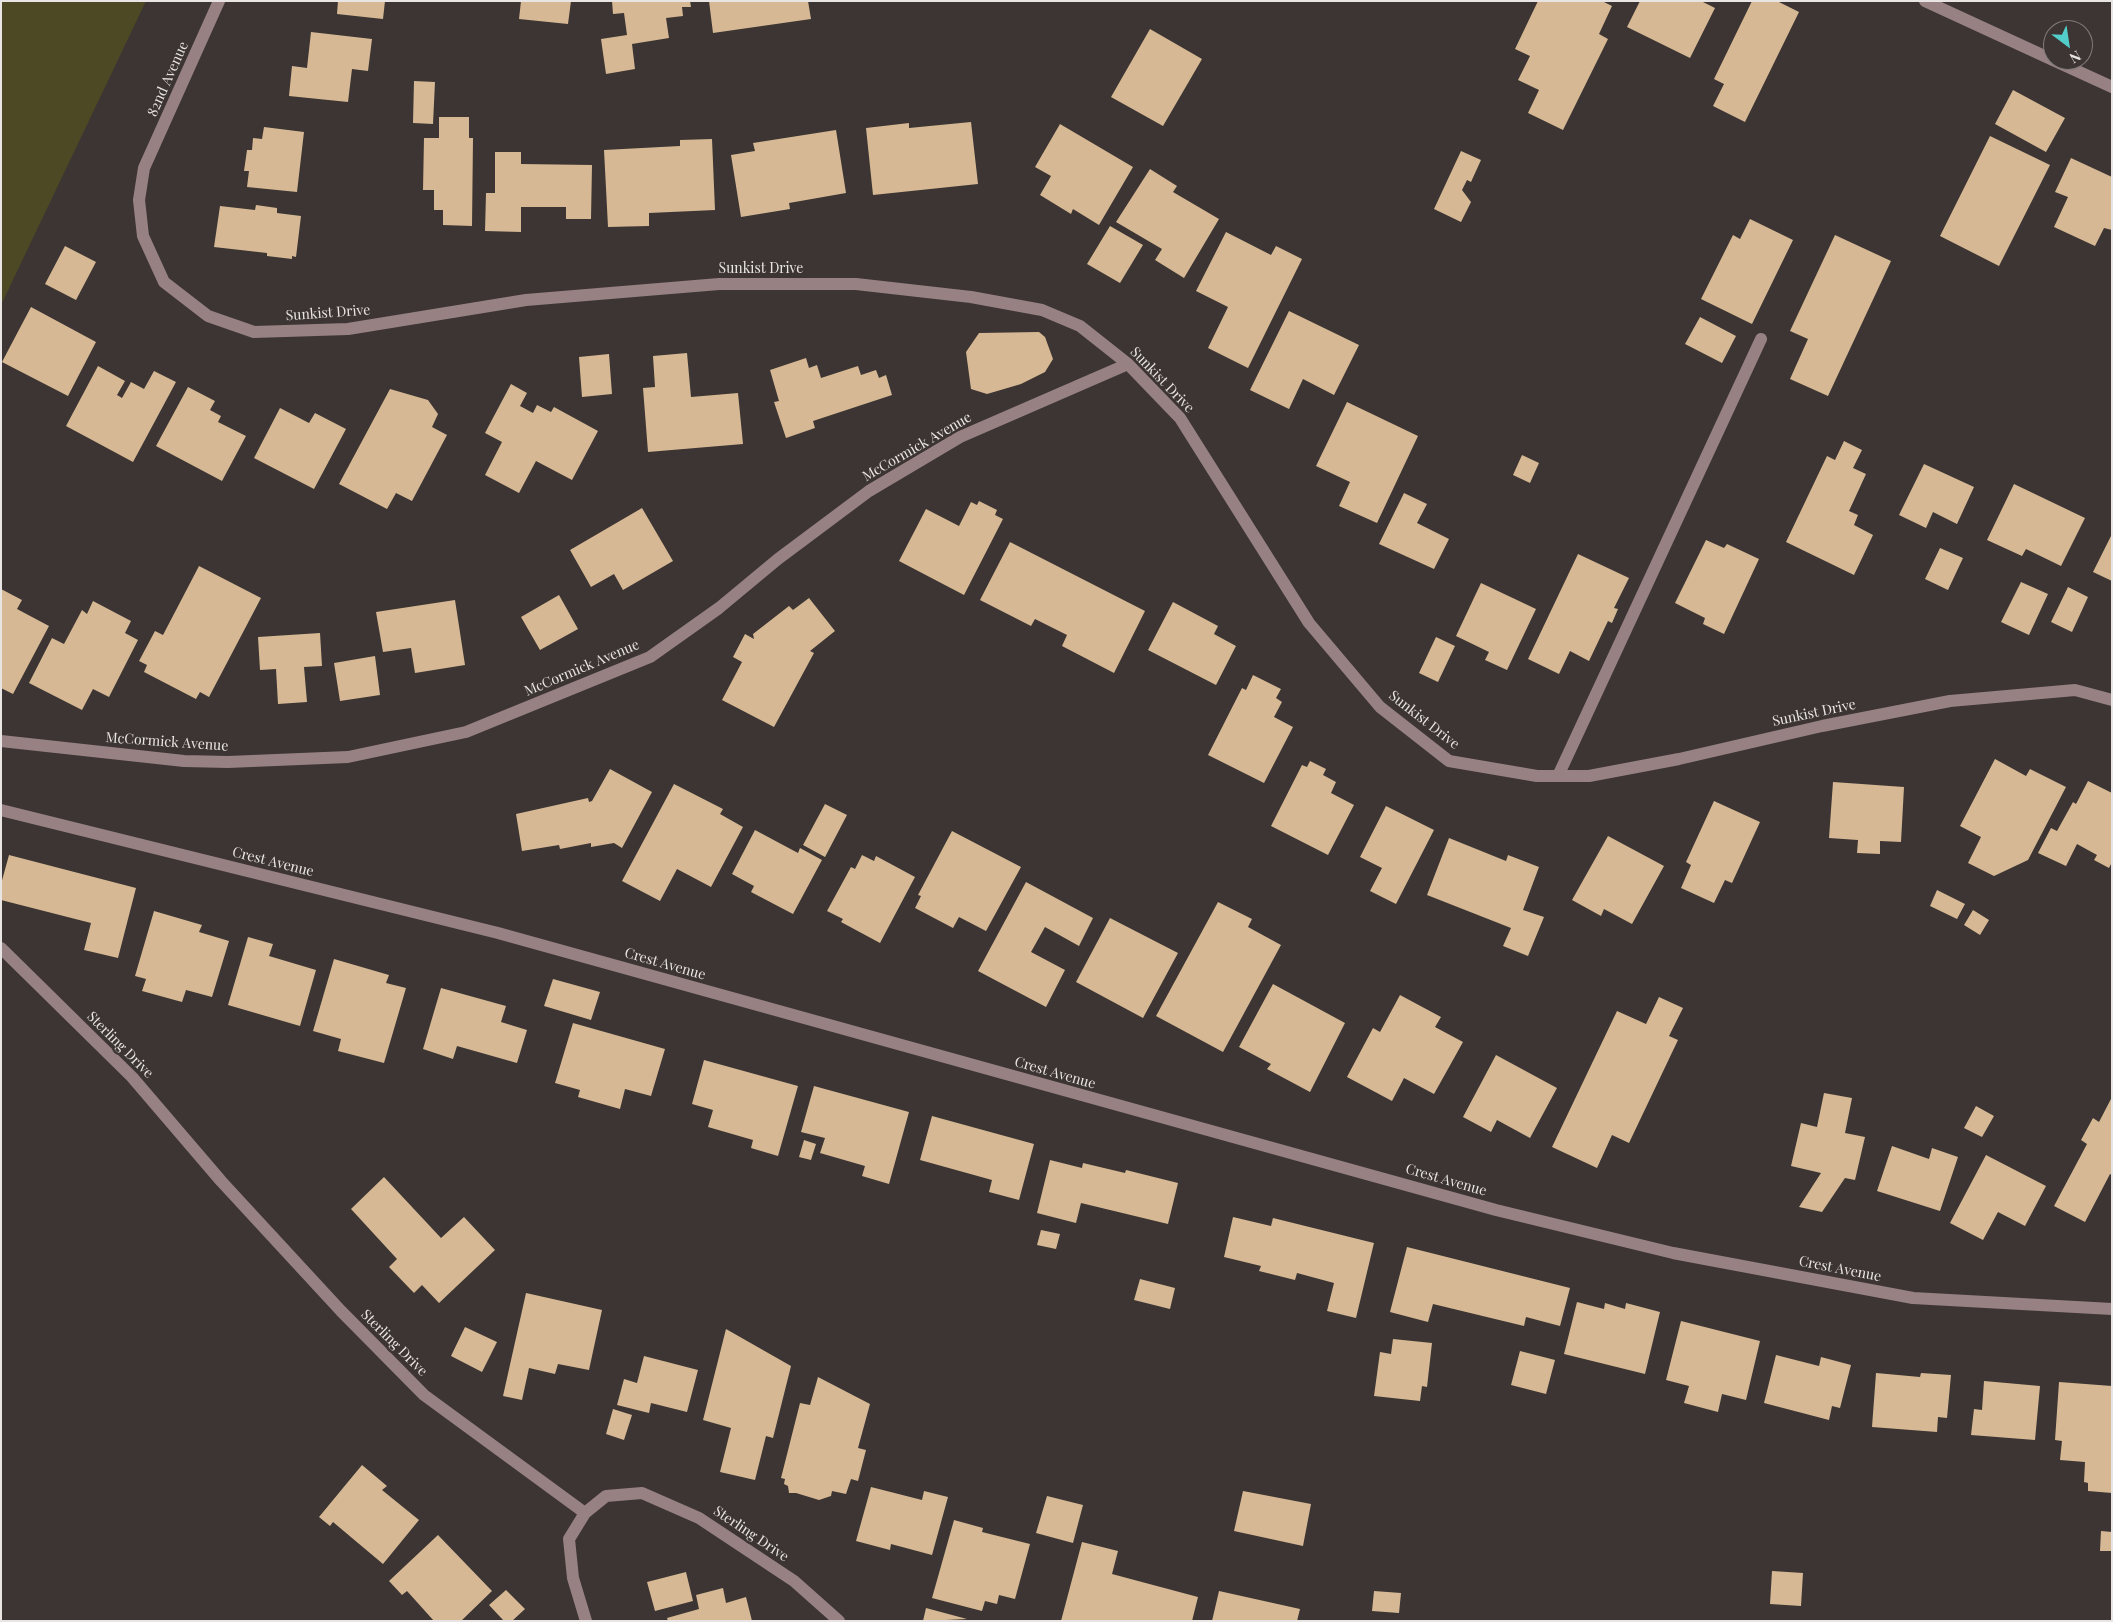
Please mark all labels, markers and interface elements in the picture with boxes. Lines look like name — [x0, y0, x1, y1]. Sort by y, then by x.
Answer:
north arrow — [2043, 20, 2093, 70]
street label: 82nd Avenue — [144, 39, 192, 119]
text: N — [2066, 47, 2085, 68]
street label: Sunkist Drive — [719, 261, 803, 277]
street label: Sunkist Drive — [285, 302, 371, 324]
street label: Sunkist Drive — [1126, 344, 1198, 416]
street label: McCormick Avenue — [860, 409, 974, 485]
street label: McCormick Avenue — [522, 636, 642, 700]
street label: Sunkist Drive — [1385, 687, 1463, 753]
street label: Sunkist Drive — [1771, 696, 1857, 730]
street label: McCormick Avenue — [105, 729, 229, 755]
street label: Crest Avenue — [230, 844, 316, 880]
street label: Crest Avenue — [623, 944, 707, 984]
street label: Sterling Drive — [83, 1008, 157, 1082]
street label: Crest Avenue — [1013, 1053, 1097, 1093]
street label: Crest Avenue — [1404, 1160, 1488, 1200]
street label: Crest Avenue — [1797, 1253, 1883, 1285]
street label: Sterling Drive — [357, 1306, 431, 1380]
street label: Sterling Drive — [710, 1503, 792, 1565]

